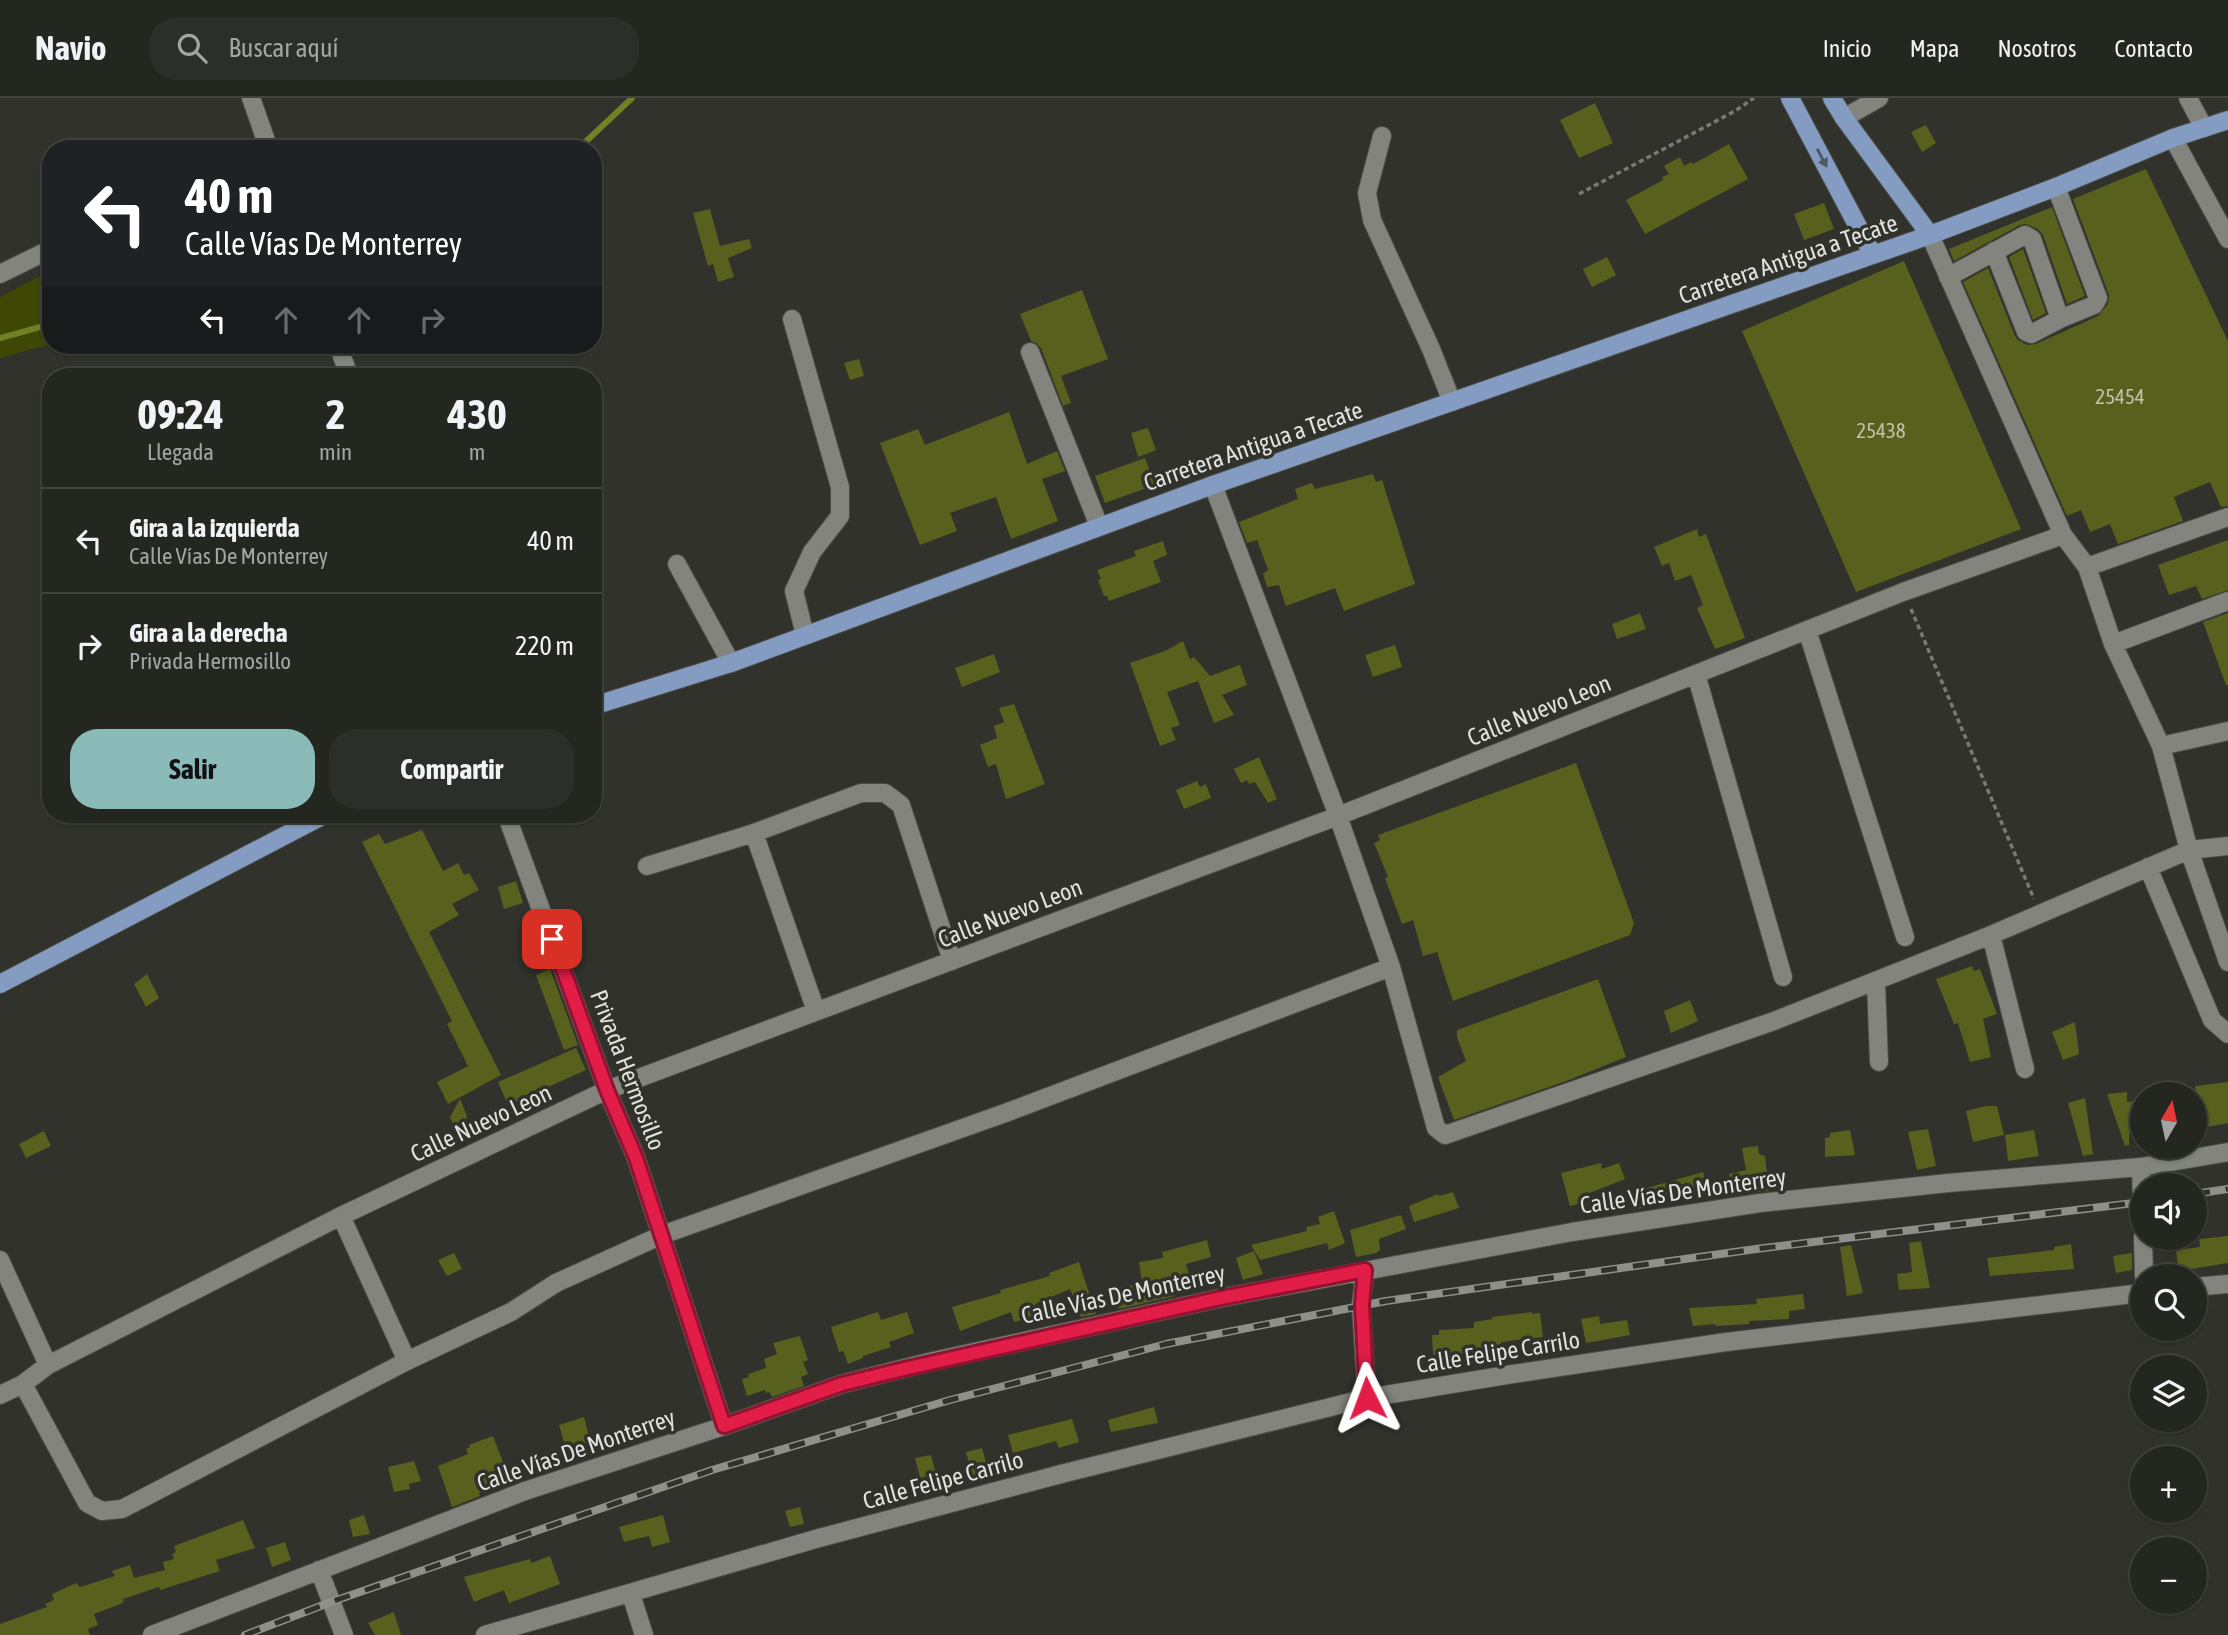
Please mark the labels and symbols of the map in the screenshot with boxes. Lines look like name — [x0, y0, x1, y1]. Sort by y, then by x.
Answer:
one-way arrow — [1815, 149, 1827, 169]
street label: Carretera Antigua a Tecate — [1675, 209, 1901, 309]
house number: 25454 — [2095, 384, 2145, 408]
street label: Carretera Antigua a Tecate — [1140, 396, 1366, 496]
house number: 25438 — [1856, 418, 1906, 442]
street label: Calle Nuevo Leon — [1463, 669, 1615, 751]
street label: Calle Nuevo Leon — [934, 873, 1086, 953]
pin — [522, 909, 582, 969]
street label: Privada Hermosillo — [585, 986, 671, 1154]
street label: Calle Nuevo Leon — [406, 1079, 556, 1167]
north arrow — [2130, 1082, 2207, 1158]
street label: Calle Vías De Monterrey — [1578, 1163, 1788, 1219]
street label: Calle Vías De Monterrey — [1019, 1259, 1227, 1329]
street label: Calle Felipe Carrilo — [1414, 1326, 1582, 1378]
position arrow — [1330, 1361, 1404, 1435]
street label: Calle Vías De Monterrey — [473, 1403, 679, 1497]
street label: Calle Felipe Carrilo — [860, 1446, 1026, 1514]

